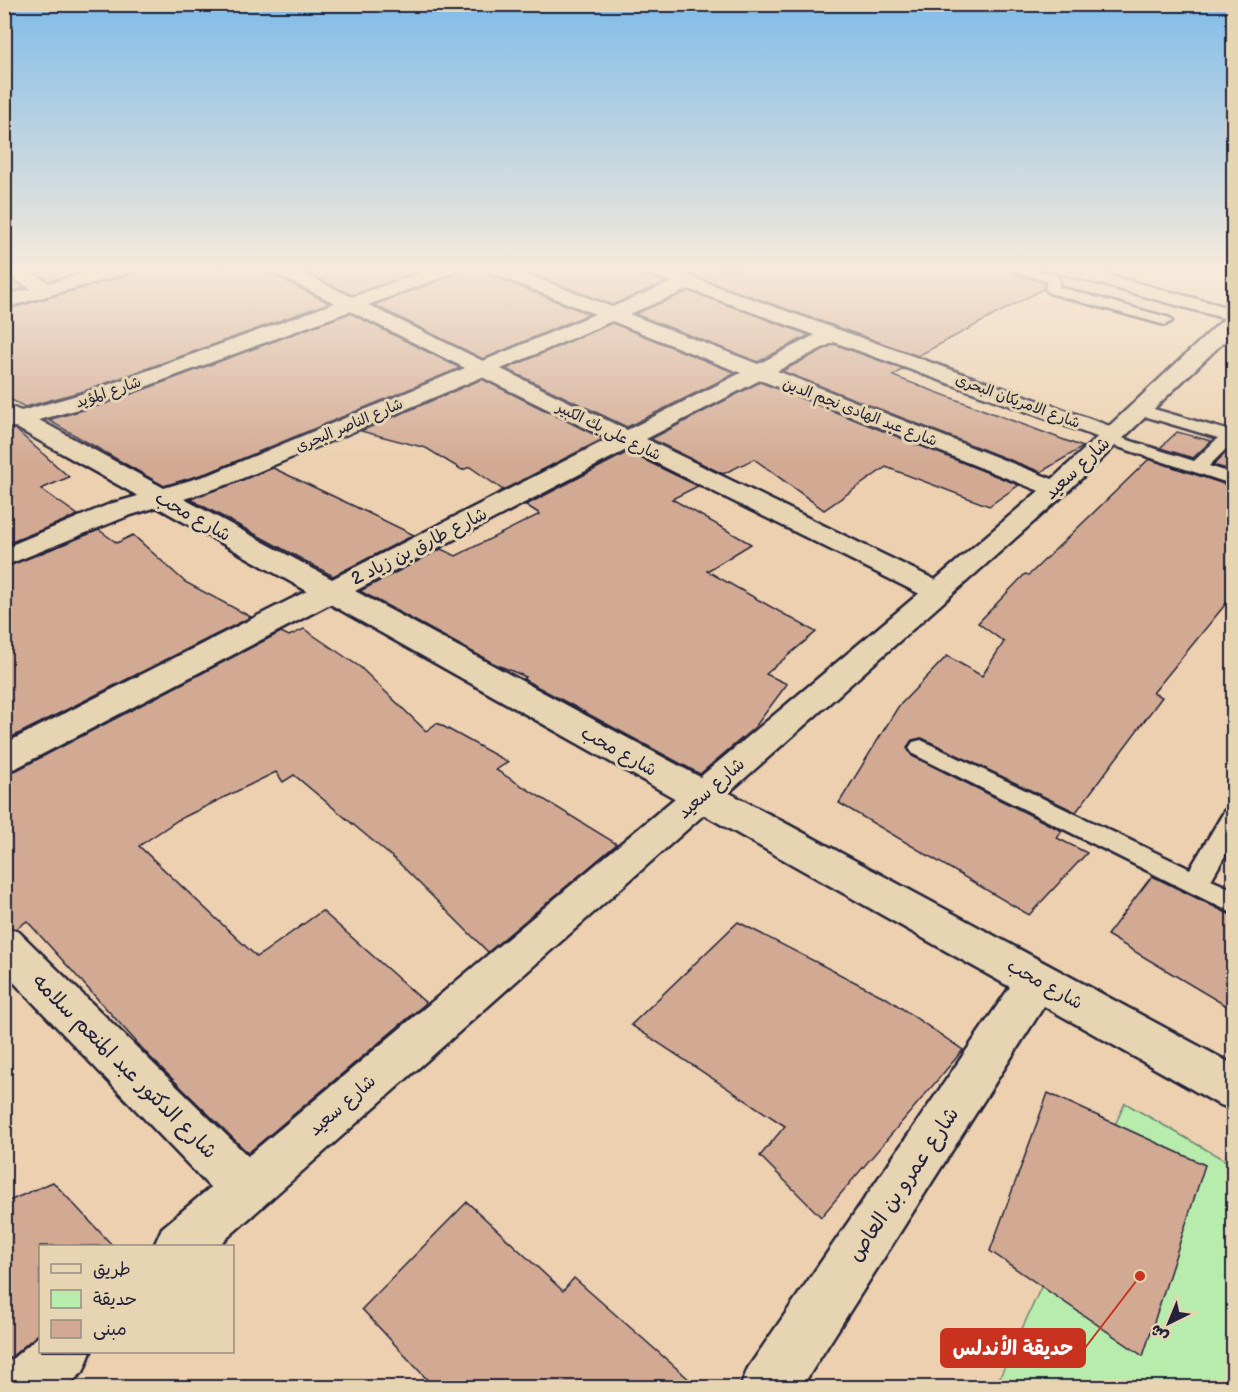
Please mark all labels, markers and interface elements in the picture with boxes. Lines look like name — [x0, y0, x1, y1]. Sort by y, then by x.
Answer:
street label: شارع الامريكان البحرى — [953, 370, 1083, 433]
street label: شارع المؤيد — [73, 372, 143, 413]
street label: شارع عبد الهادى نجم الدين — [779, 374, 940, 453]
street label: شارع الناصر البحرى — [292, 394, 406, 457]
street label: شارع على بك الكبير — [552, 397, 664, 465]
street label: شارع سعيد — [1040, 433, 1115, 505]
street label: شارع محب — [151, 487, 234, 547]
street label: شارع طارق بن زياد 2 — [348, 503, 491, 591]
street label: شارع محب — [577, 722, 660, 782]
street label: شارع سعيد — [674, 754, 750, 824]
street label: شارع محب — [1003, 955, 1086, 1015]
street label: شارع الدكتور عبد المنعم سلامه — [25, 969, 222, 1166]
street label: شارع سعيد — [305, 1071, 381, 1141]
street label: شارع عمرو بن العاص — [843, 1102, 966, 1267]
legend — [39, 1245, 234, 1353]
text: طريق — [93, 1259, 131, 1280]
text: حديقة — [93, 1289, 137, 1310]
north arrow — [1139, 1293, 1199, 1353]
text: مبنى — [93, 1319, 127, 1340]
text: ش — [1147, 1320, 1173, 1346]
callout: حديقة الأندلس — [941, 1329, 1085, 1367]
text: حديقة الأندلس — [953, 1335, 1073, 1361]

